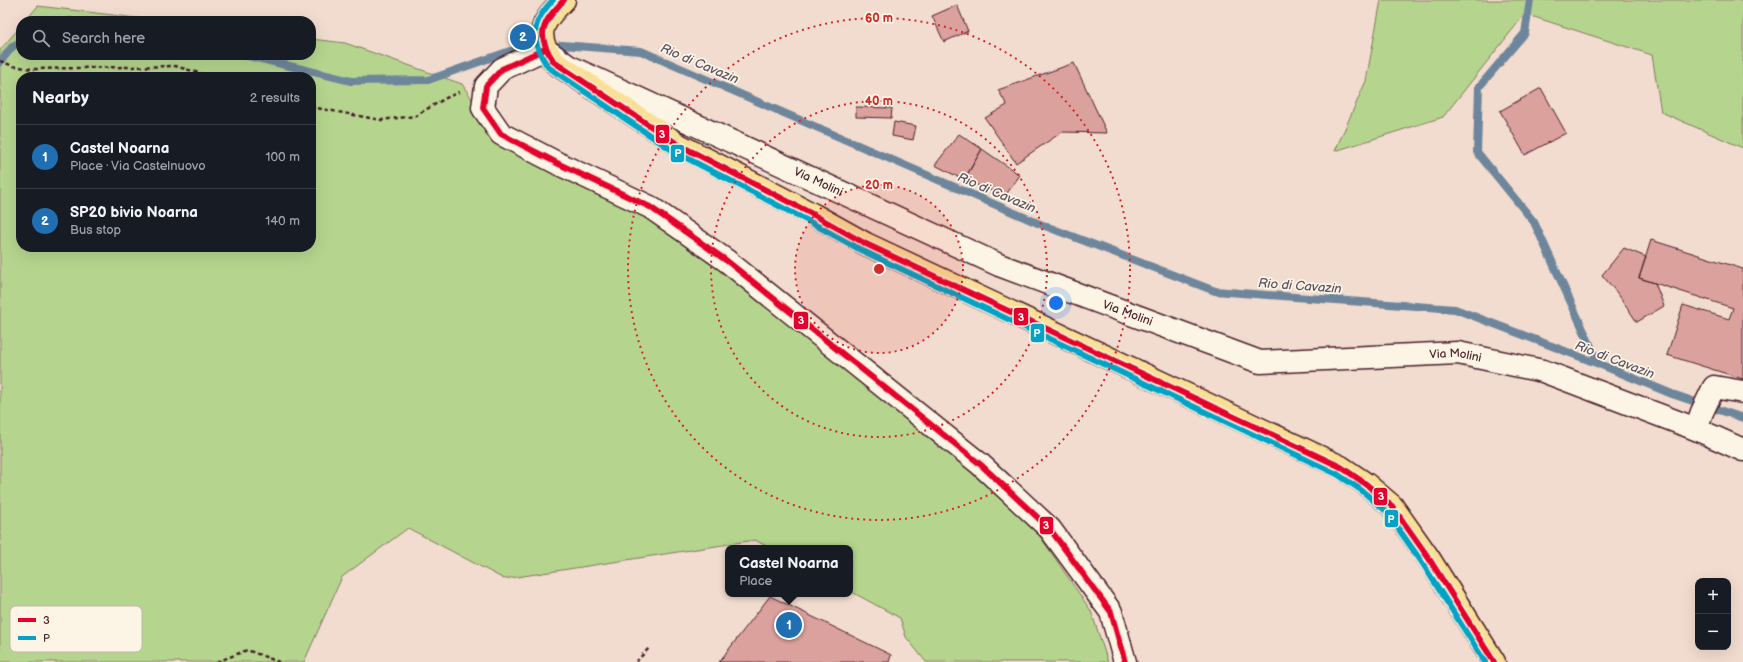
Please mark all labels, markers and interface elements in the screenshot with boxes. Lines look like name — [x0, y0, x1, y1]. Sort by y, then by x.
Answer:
text: 60 m — [865, 11, 893, 26]
search box — [16, 16, 316, 60]
pin: 2 — [510, 22, 536, 52]
icon: search — [30, 27, 52, 49]
text: Search here — [62, 29, 145, 48]
water label: Rio di Cavazin — [658, 40, 741, 88]
text: Nearby — [32, 88, 89, 108]
text: 2 results — [250, 90, 300, 106]
text: 40 m — [865, 94, 893, 109]
line badge: 3 — [655, 124, 670, 144]
text: 3 — [659, 128, 666, 141]
text: Castel Noarna — [70, 139, 169, 158]
line badge: P — [670, 144, 685, 163]
text: P — [675, 147, 682, 160]
text: 1 — [42, 149, 48, 165]
text: 100 m — [265, 149, 300, 165]
text: Place · Via Castelnuovo — [70, 158, 206, 174]
street label: Via Molini — [791, 164, 846, 200]
water label: Rio di Cavazin — [955, 169, 1038, 217]
text: 20 m — [865, 178, 893, 193]
text: SP20 bivio Noarna — [70, 203, 198, 222]
text: 2 — [41, 213, 49, 229]
text: 140 m — [265, 213, 300, 229]
text: Bus stop — [70, 222, 121, 238]
centre of rings — [872, 262, 886, 276]
water label: Rio di Cavazin — [1258, 275, 1342, 297]
your location — [1046, 293, 1066, 313]
street label: Via Molini — [1100, 297, 1155, 330]
line badge: 3 — [1013, 307, 1029, 326]
line badge: 3 — [793, 311, 809, 330]
text: 3 — [1018, 311, 1025, 324]
text: 3 — [798, 314, 805, 327]
line badge: P — [1030, 323, 1045, 343]
text: P — [1034, 327, 1041, 340]
water label: Rio di Cavazin — [1573, 338, 1656, 382]
street label: Via Molini — [1429, 346, 1483, 366]
line badge: 3 — [1373, 487, 1388, 506]
text: 3 — [1378, 490, 1385, 503]
line badge: P — [1384, 509, 1399, 528]
text: P — [1388, 513, 1395, 526]
line badge: 3 — [1039, 516, 1054, 535]
text: 3 — [1043, 519, 1050, 532]
popup — [725, 545, 853, 597]
text: Castel Noarna — [739, 554, 839, 573]
text: Place — [739, 573, 772, 589]
map controls — [1695, 578, 1731, 650]
button: + — [1695, 578, 1731, 614]
legend — [10, 606, 142, 652]
pin: 1 — [776, 610, 802, 640]
text: 3 — [43, 614, 50, 627]
button: − — [1695, 614, 1731, 650]
text: P — [43, 632, 50, 645]

